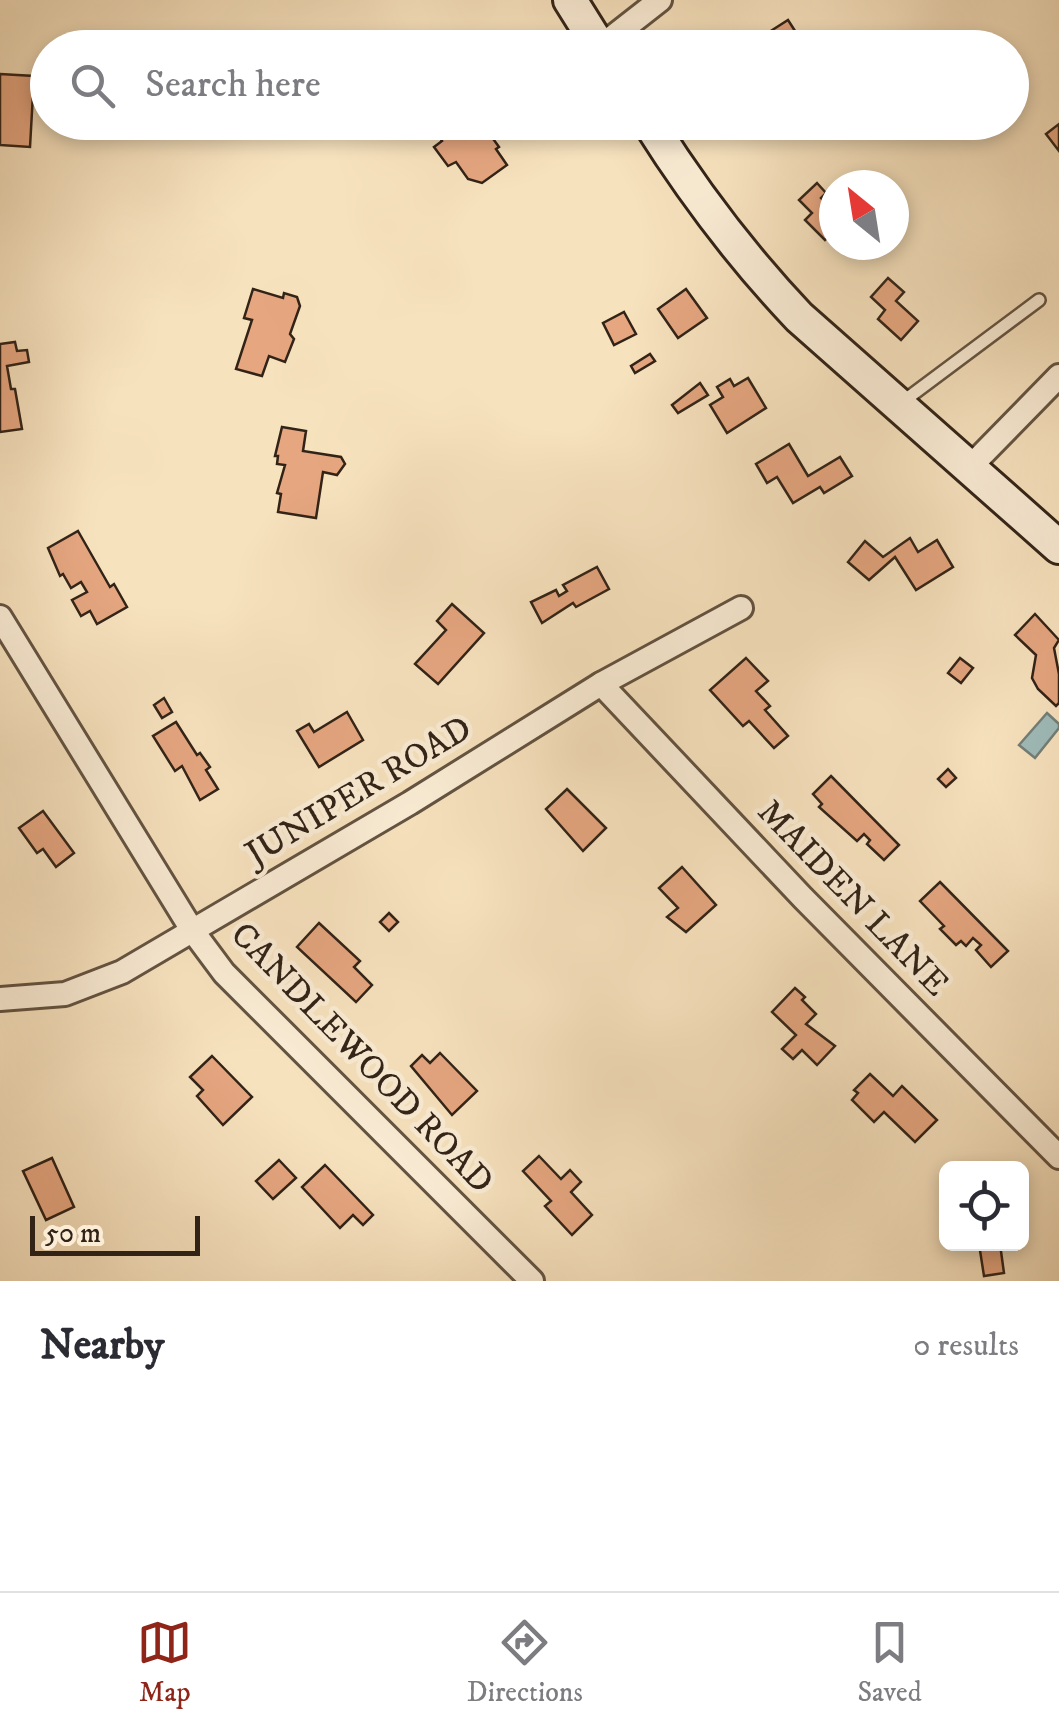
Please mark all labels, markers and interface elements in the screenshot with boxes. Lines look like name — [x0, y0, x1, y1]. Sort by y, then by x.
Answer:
search box — [30, 30, 1029, 140]
icon: search — [65, 58, 120, 113]
text: Search here — [145, 61, 321, 109]
north arrow — [819, 170, 909, 260]
street label: JUNIPER ROAD — [235, 707, 480, 878]
street label: MAIDEN LANE — [747, 791, 958, 1006]
street label: CANDLEWOOD ROAD — [221, 914, 502, 1203]
map controls — [939, 1161, 1029, 1251]
button: locate — [939, 1161, 1029, 1251]
scale bar — [30, 1211, 200, 1256]
text: 50 m — [45, 1216, 101, 1251]
text: Nearby — [40, 1320, 164, 1372]
text: 0 results — [913, 1326, 1019, 1366]
tab: Map — [137, 1615, 192, 1710]
tab: Directions — [467, 1615, 583, 1710]
tab: Saved — [857, 1615, 922, 1710]

